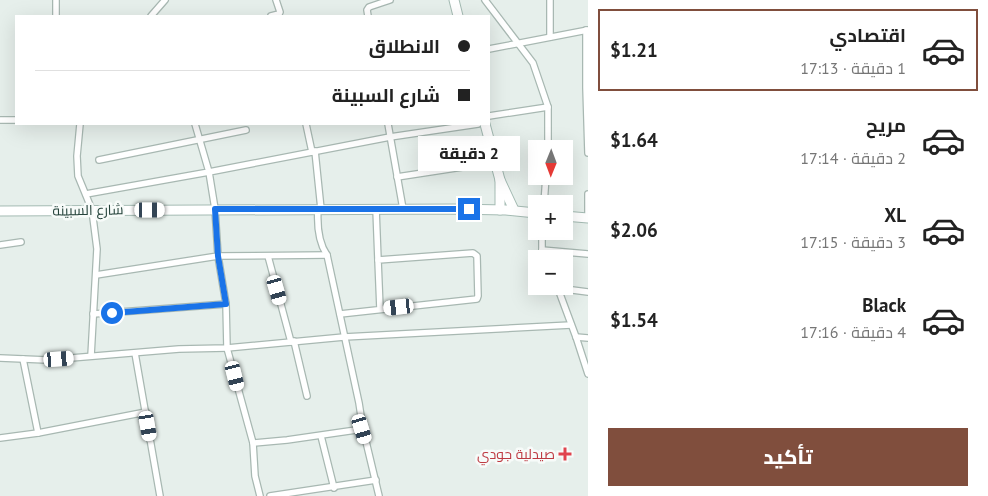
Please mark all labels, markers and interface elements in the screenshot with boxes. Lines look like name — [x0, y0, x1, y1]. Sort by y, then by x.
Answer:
text: اقتصادي — [830, 23, 906, 47]
icon: car — [921, 28, 966, 73]
text: الانطلاق — [369, 34, 440, 58]
text: $1.21 — [610, 38, 658, 62]
text: 1 دقيقة · 17:13 — [800, 58, 906, 78]
text: شارع السبينة — [332, 83, 440, 107]
text: مريح — [866, 113, 906, 137]
icon: car — [921, 118, 966, 163]
text: $1.64 — [610, 128, 658, 152]
callout: 2 دقيقة — [418, 136, 520, 172]
north arrow — [528, 140, 572, 185]
map controls — [528, 140, 573, 295]
text: 2 دقيقة — [439, 143, 499, 163]
text: 2 دقيقة · 17:14 — [800, 148, 906, 168]
button: + — [528, 195, 573, 240]
route end — [458, 198, 480, 220]
street label: شارع السبينة — [52, 200, 124, 220]
car — [135, 203, 165, 218]
text: XL — [884, 203, 906, 227]
icon: car — [921, 208, 966, 253]
text: $2.06 — [610, 218, 658, 242]
text: 3 دقيقة · 17:15 — [800, 232, 906, 252]
button: − — [528, 250, 573, 295]
car — [265, 274, 288, 306]
text: Black — [862, 293, 906, 317]
car — [383, 298, 414, 316]
icon: car — [921, 298, 966, 343]
route start — [101, 302, 123, 324]
text: $1.54 — [610, 308, 658, 332]
text: 4 دقيقة · 17:16 — [800, 322, 906, 342]
car — [43, 350, 74, 368]
car — [224, 360, 245, 392]
car — [138, 410, 157, 442]
car — [350, 412, 373, 446]
button: تأكيد — [608, 428, 968, 486]
place label: صيدلية جودي — [477, 445, 555, 466]
marker: صيدلية جودي — [559, 448, 571, 460]

